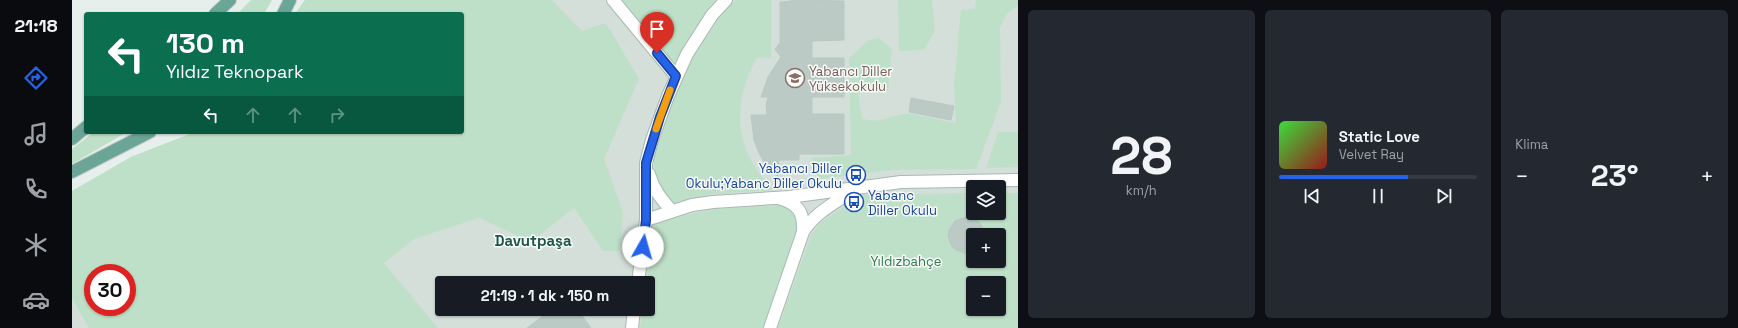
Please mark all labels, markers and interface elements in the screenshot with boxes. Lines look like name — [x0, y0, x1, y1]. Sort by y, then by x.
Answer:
pin — [640, 12, 674, 53]
text: 21:18 — [14, 14, 58, 37]
icon: arrive — [646, 18, 668, 40]
text: 130 m — [166, 25, 245, 61]
icon: left — [100, 28, 152, 80]
text: Yıldız Teknopark — [166, 60, 304, 83]
place label: Yabancı Diller Yüksekokulu — [809, 63, 892, 95]
icon: directions — [22, 64, 50, 92]
school or university icon: Yabancı Diller Yüksekokulu — [784, 67, 806, 89]
icon: left — [200, 104, 222, 126]
icon: ahead — [242, 104, 264, 126]
icon: ahead — [284, 104, 306, 126]
icon: right — [326, 104, 348, 126]
icon: music — [22, 120, 50, 148]
text: 28 — [1110, 123, 1172, 189]
text: Static Love — [1339, 127, 1420, 146]
text: Klima — [1515, 136, 1548, 153]
text: Velvet Ray — [1339, 146, 1404, 163]
text: 23° — [1591, 156, 1639, 195]
place label: Yabancı Diller Okulu;Yabanc Diller Okulu — [686, 160, 842, 192]
text: − — [1515, 162, 1529, 190]
text: + — [1700, 162, 1714, 190]
bus stop icon: Yabancı Diller Okulu;Yabanc Diller Okulu — [845, 164, 867, 186]
icon: phone — [22, 175, 50, 203]
map controls — [966, 180, 1006, 316]
button: layers — [966, 180, 1006, 220]
text: km/h — [1126, 182, 1157, 199]
icon: previous — [1301, 185, 1323, 207]
icon: pause — [1367, 185, 1389, 207]
icon: next — [1433, 185, 1455, 207]
place label: Yabanc Diller Okulu — [868, 187, 937, 219]
bus stop icon: Yabanc Diller Okulu — [843, 191, 865, 213]
position arrow — [622, 226, 664, 268]
button: + — [966, 228, 1006, 268]
icon: climate — [22, 231, 50, 259]
district label: Davutpaşa — [494, 231, 572, 250]
park label: Yıldızbahçe — [870, 253, 942, 270]
speed limit sign: 30 — [84, 264, 136, 316]
button: − — [966, 276, 1006, 316]
icon: car — [22, 286, 50, 314]
text: 21:19 · 1 dk · 150 m — [481, 286, 609, 305]

